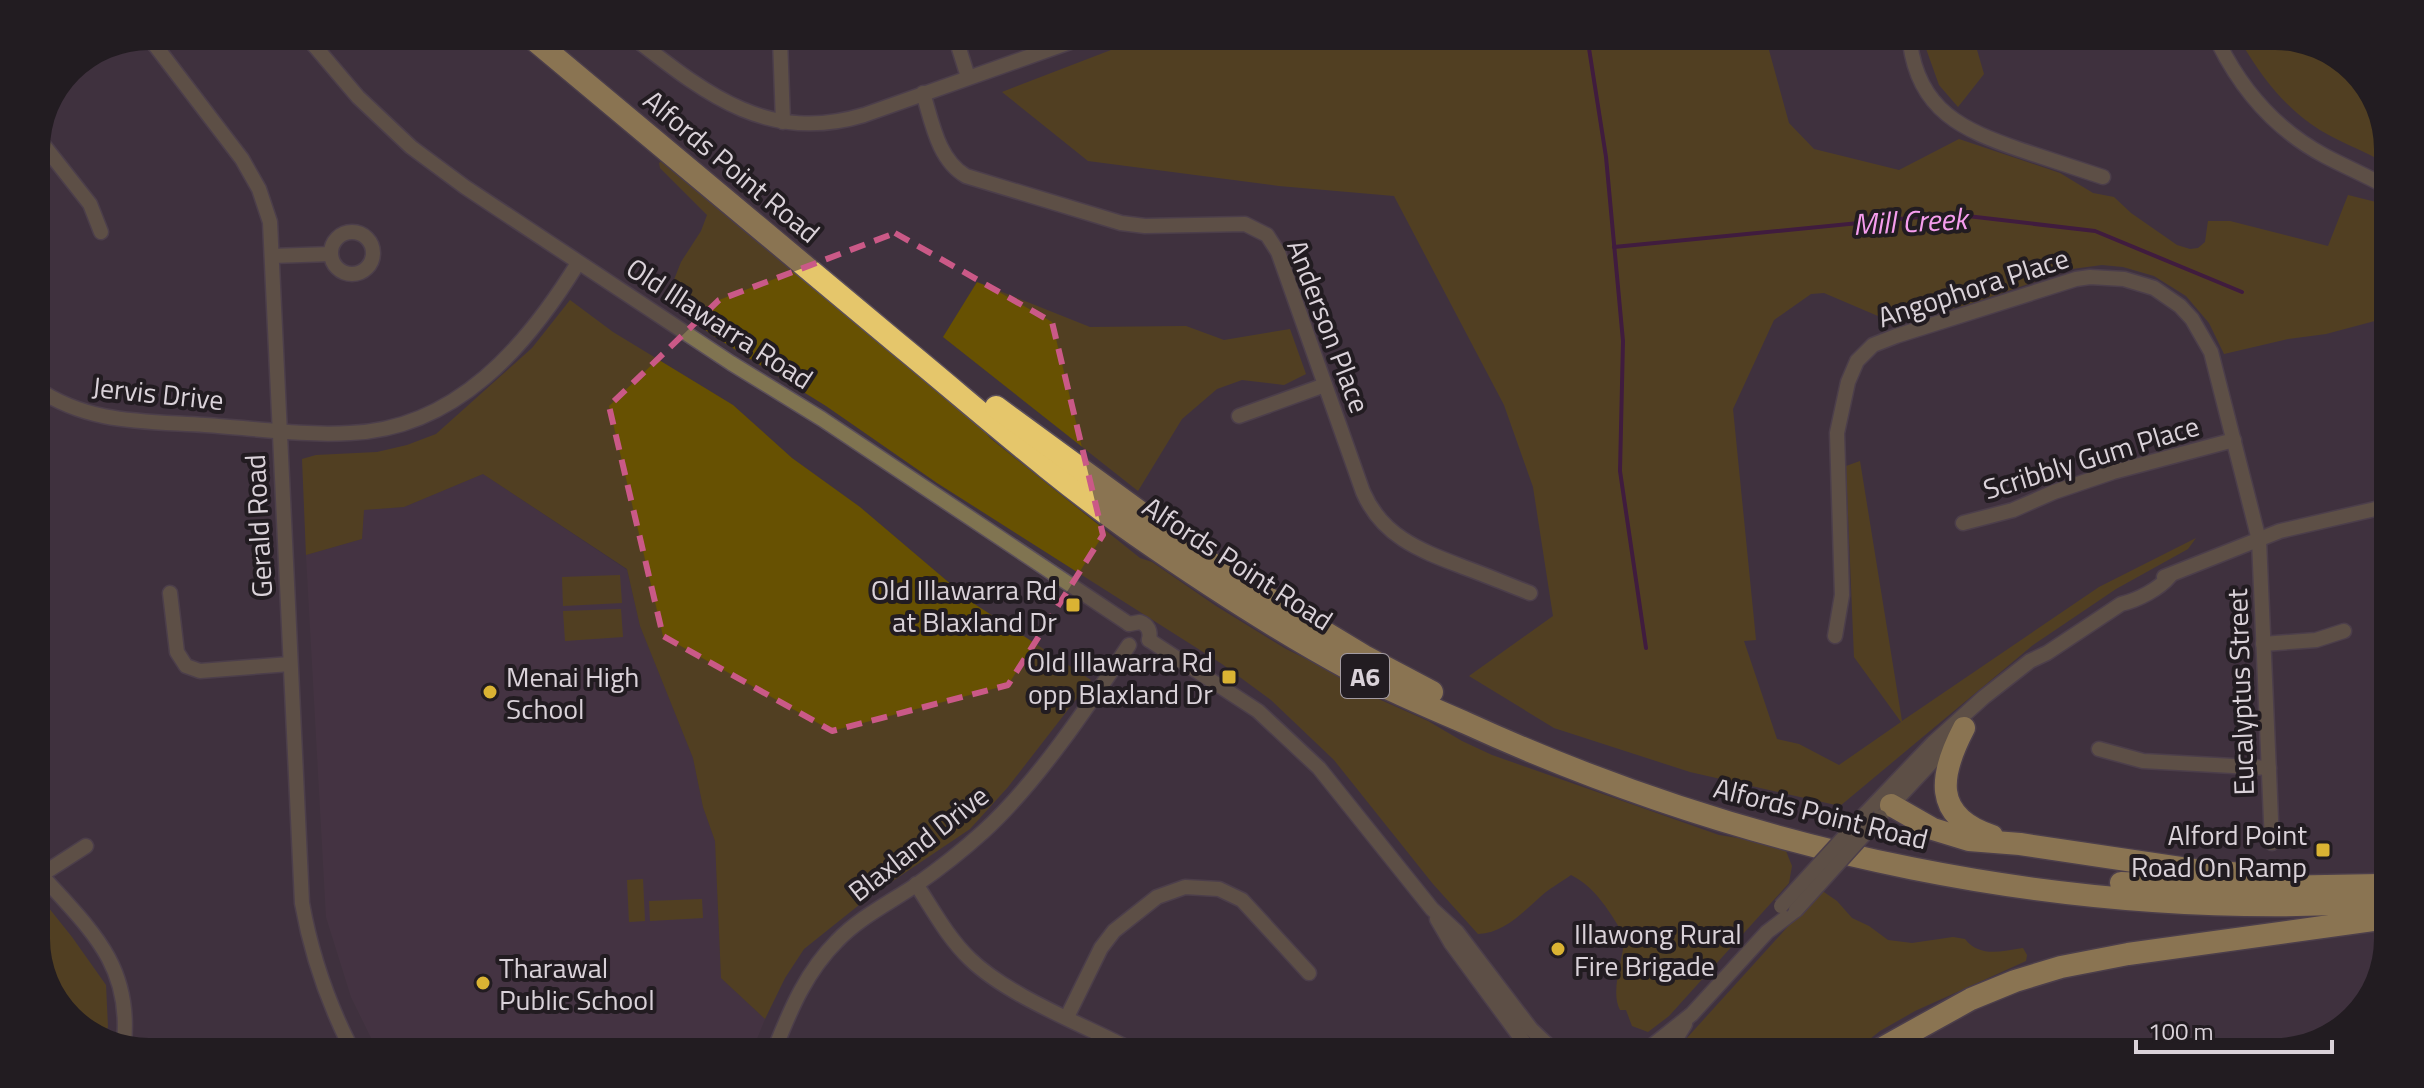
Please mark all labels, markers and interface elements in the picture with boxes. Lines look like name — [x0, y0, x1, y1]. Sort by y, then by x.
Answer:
street label: Alfords Point Road — [634, 79, 830, 253]
water label: Mill Creek — [1852, 195, 1972, 247]
street label: Anderson Place — [1276, 233, 1382, 419]
street label: Angophora Place — [1872, 236, 2074, 338]
street label: Old Illawarra Road — [618, 246, 822, 400]
street label: Jervis Drive — [90, 365, 226, 421]
street label: Scribbly Gum Place — [1978, 404, 2204, 510]
street label: Gerald Road — [233, 453, 283, 599]
street label: Alfords Point Road — [1134, 485, 1342, 641]
place label: Old Illawarra Rd at Blaxland Dr — [871, 568, 1057, 643]
street label: Eucalyptus Street — [2215, 588, 2265, 796]
marker: Old Illawarra Rd at Blaxland Dr — [1064, 596, 1082, 614]
place label: Old Illawarra Rd opp Blaxland Dr — [1027, 640, 1213, 715]
road number: A6 — [1341, 654, 1389, 698]
place label: Menai High School — [506, 655, 639, 730]
marker: Old Illawarra Rd opp Blaxland Dr — [1220, 668, 1238, 686]
marker: Menai High School — [481, 683, 499, 701]
street label: Alfords Point Road — [1709, 766, 1933, 860]
street label: Blaxland Drive — [839, 774, 997, 912]
place label: Alford Point Road On Ramp — [2131, 813, 2307, 888]
marker: Alford Point Road On Ramp — [2314, 841, 2332, 859]
place label: Illawong Rural Fire Brigade — [1574, 912, 1742, 987]
marker: Illawong Rural Fire Brigade — [1549, 940, 1567, 958]
place label: Tharawal Public School — [499, 946, 655, 1021]
marker: Tharawal Public School — [474, 974, 492, 992]
scale bar — [2136, 1004, 2332, 1054]
text: 100 m — [2148, 1013, 2214, 1049]

